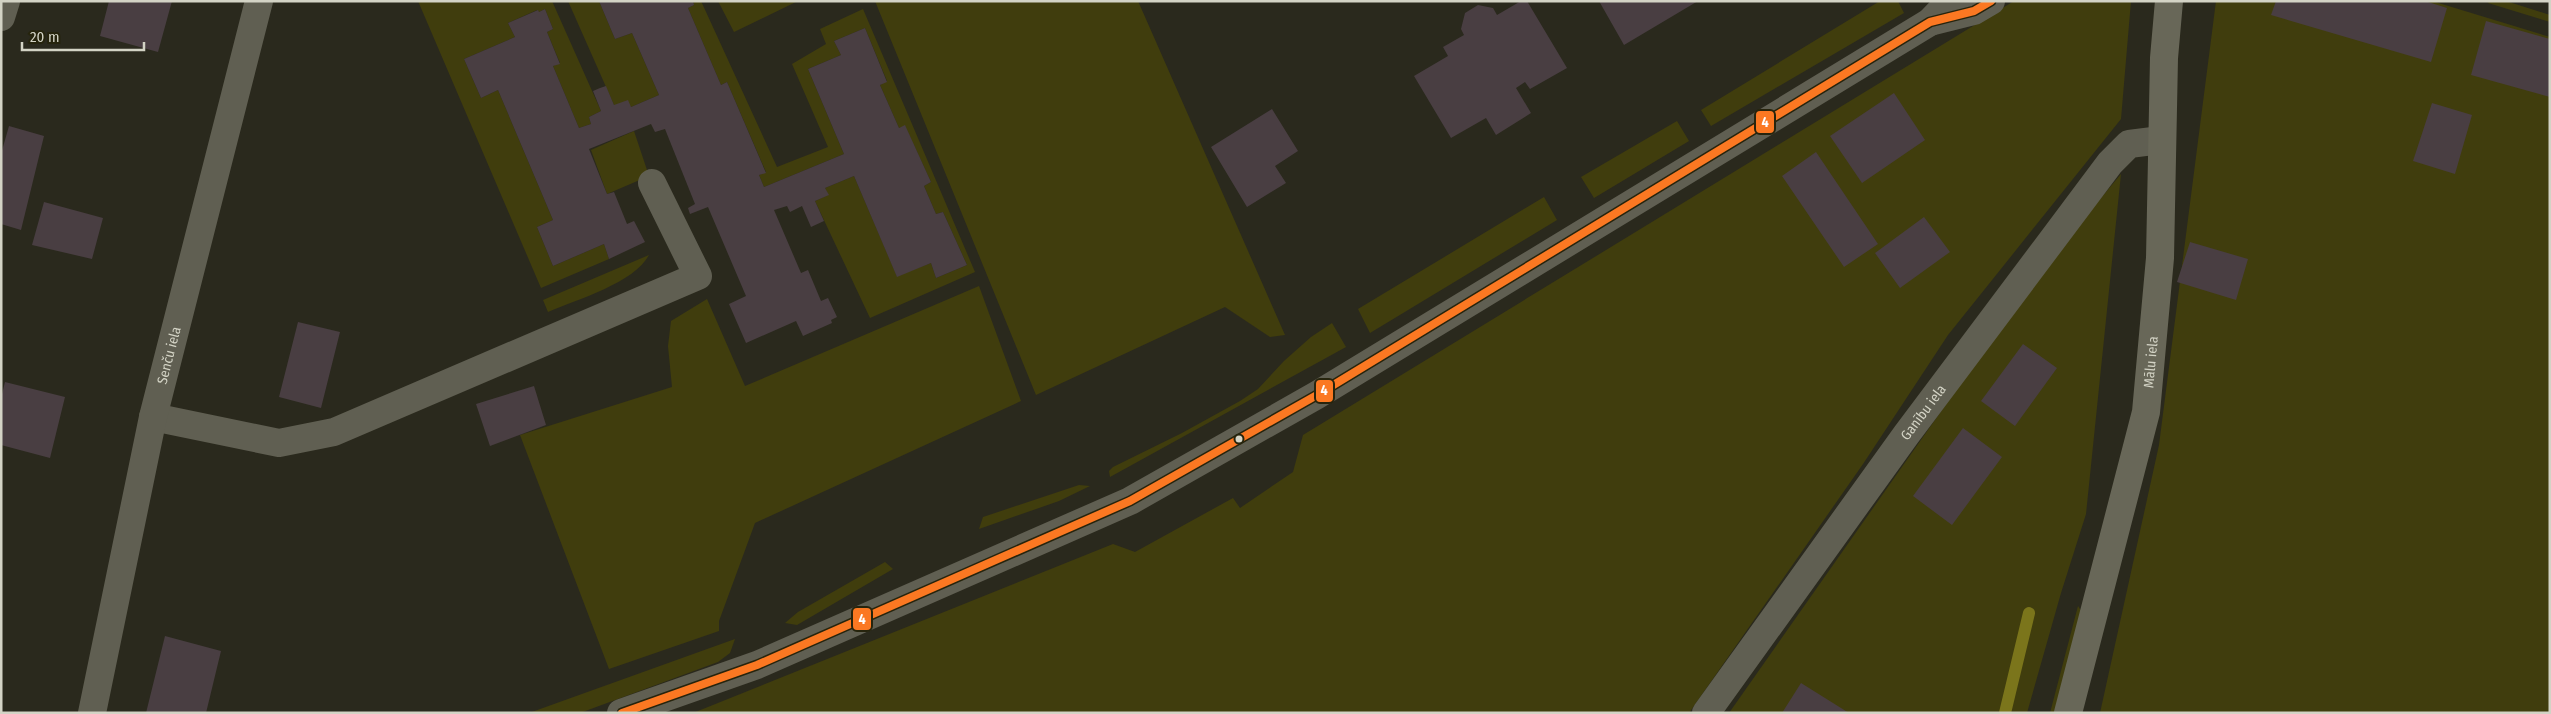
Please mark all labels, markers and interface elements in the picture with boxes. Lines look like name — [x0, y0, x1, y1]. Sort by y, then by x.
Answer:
scale bar — [22, 20, 145, 52]
text: 20 m — [30, 28, 60, 46]
line badge: 4 — [1755, 110, 1775, 134]
text: 4 — [1761, 114, 1769, 131]
street label: Senču iela — [154, 325, 185, 386]
street label: Mālu iela — [2140, 335, 2162, 389]
line badge: 4 — [1315, 379, 1334, 403]
street label: Ganību iela — [1897, 381, 1950, 444]
text: 4 — [1320, 382, 1328, 399]
unlabelled marker — [1234, 434, 1244, 444]
line badge: 4 — [852, 607, 872, 631]
text: 4 — [858, 611, 866, 628]

